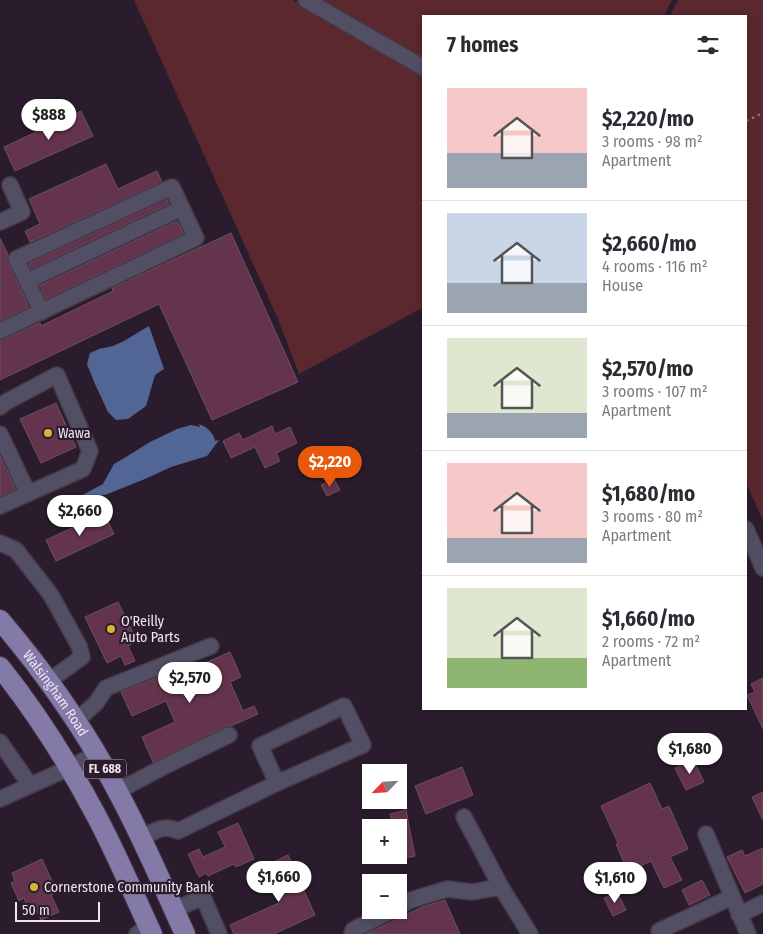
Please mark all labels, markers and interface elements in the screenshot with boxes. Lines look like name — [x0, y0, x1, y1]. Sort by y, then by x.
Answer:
icon: filters — [694, 31, 722, 59]
text: 7 homes — [447, 32, 518, 58]
pin: $888 — [19, 98, 79, 141]
text: $888 — [32, 105, 66, 124]
text: $2,220/mo — [602, 106, 694, 132]
icon: home — [487, 108, 547, 168]
text: 3 rooms · 98 m² — [602, 132, 703, 151]
text: Apartment — [602, 151, 671, 170]
text: $2,660/mo — [602, 231, 696, 257]
icon: home — [487, 233, 547, 293]
text: 4 rooms · 116 m² — [602, 257, 708, 276]
text: House — [602, 276, 643, 295]
text: $2,570/mo — [602, 356, 693, 382]
icon: home — [487, 358, 547, 418]
text: 3 rooms · 107 m² — [602, 382, 708, 401]
text: Apartment — [602, 401, 671, 420]
place label: Wawa — [58, 425, 91, 442]
marker: Wawa — [42, 427, 54, 439]
pin: $2,220 — [289, 446, 371, 488]
text: $2,220 — [309, 452, 351, 471]
text: $1,680/mo — [602, 481, 695, 507]
icon: home — [487, 483, 547, 543]
pin: $2,660 — [39, 494, 121, 537]
text: $2,660 — [58, 501, 102, 520]
text: 3 rooms · 80 m² — [602, 507, 703, 526]
text: Apartment — [602, 526, 671, 545]
text: $1,660/mo — [602, 606, 695, 632]
icon: home — [487, 608, 547, 668]
place label: O'Reilly Auto Parts — [121, 613, 180, 646]
marker: O'Reilly Auto Parts — [105, 623, 117, 635]
text: 2 rooms · 72 m² — [602, 632, 700, 651]
street label: Walsingham Road — [20, 647, 92, 739]
text: Apartment — [602, 651, 671, 670]
pin: $2,570 — [149, 662, 231, 704]
text: $2,570 — [169, 668, 211, 687]
pin: $1,680 — [649, 732, 731, 775]
text: $1,680 — [668, 739, 712, 758]
road number: FL 688 — [84, 760, 126, 779]
north arrow — [362, 764, 408, 809]
map controls — [362, 764, 407, 919]
button: + — [362, 819, 407, 864]
pin: $1,660 — [238, 860, 320, 903]
pin: $1,610 — [574, 862, 656, 904]
text: $1,660 — [257, 867, 301, 886]
text: $1,610 — [595, 868, 635, 887]
button: − — [362, 874, 407, 919]
place label: Cornerstone Community Bank — [44, 879, 214, 896]
marker: Cornerstone Community Bank — [28, 881, 40, 893]
scale bar — [15, 899, 100, 922]
text: 50 m — [22, 902, 50, 919]

